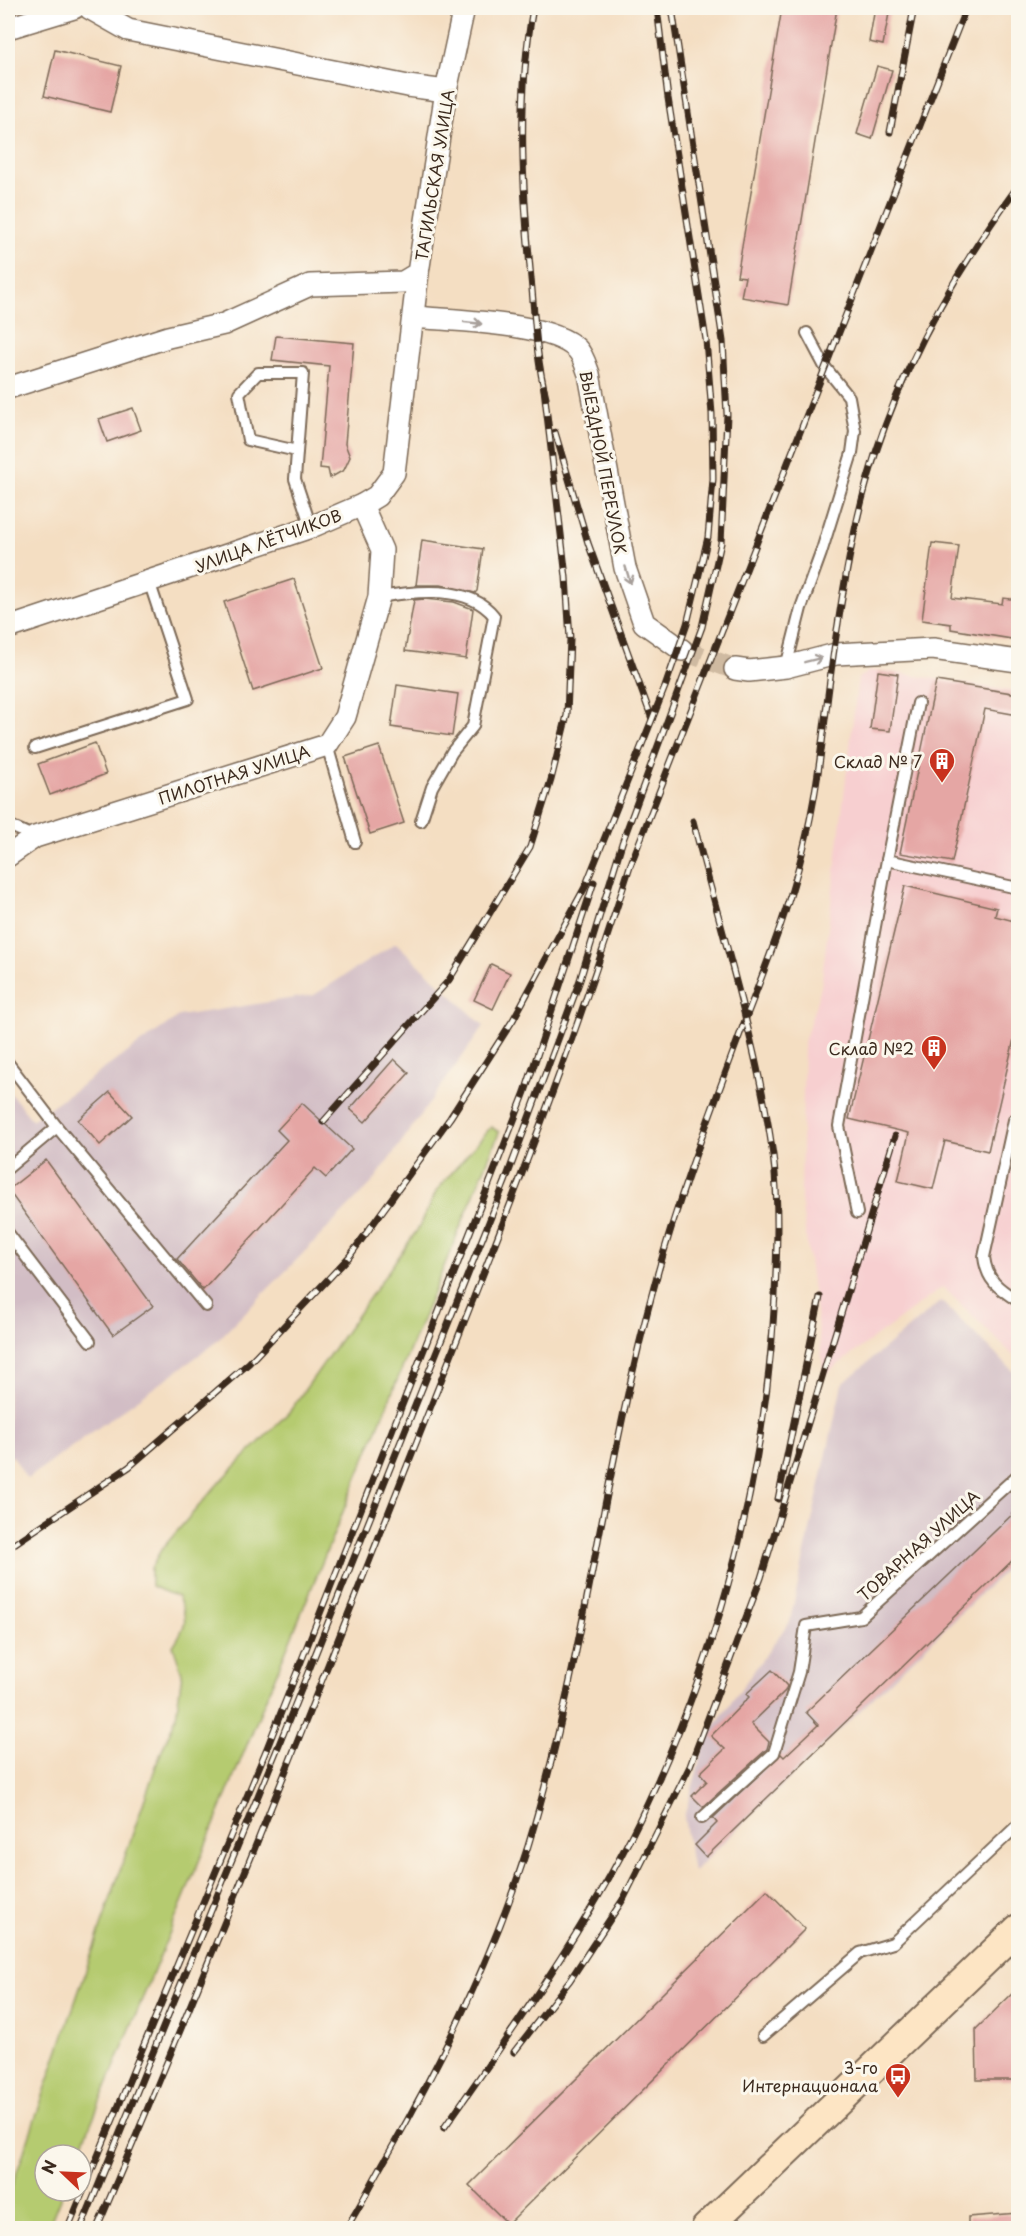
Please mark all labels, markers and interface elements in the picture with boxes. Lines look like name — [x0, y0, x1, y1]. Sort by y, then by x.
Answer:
street label: ТАГИЛЬСКАЯ УЛИЦА — [409, 87, 459, 263]
one-way arrow — [463, 318, 483, 329]
street label: ВЫЕЗДНОЙ ПЕРЕУЛОК — [574, 368, 634, 556]
street label: УЛИЦА ЛЁТЧИКОВ — [191, 502, 345, 578]
one-way arrow — [623, 565, 634, 584]
one-way arrow — [803, 653, 822, 665]
street label: ПИЛОТНАЯ УЛИЦА — [155, 738, 313, 810]
building icon: Склад № 7 — [927, 746, 957, 784]
place label: Склад № 7 — [834, 749, 922, 773]
building icon: Склад №2 — [919, 1033, 949, 1071]
place label: Склад №2 — [829, 1036, 914, 1060]
street label: ТОВАРНАЯ УЛИЦА — [852, 1484, 984, 1606]
place label: 3-го Интернационала — [742, 2055, 878, 2097]
bus stop icon: 3-го Интернационала — [883, 2061, 913, 2099]
north arrow — [33, 2143, 93, 2203]
text: N — [35, 2156, 62, 2177]

